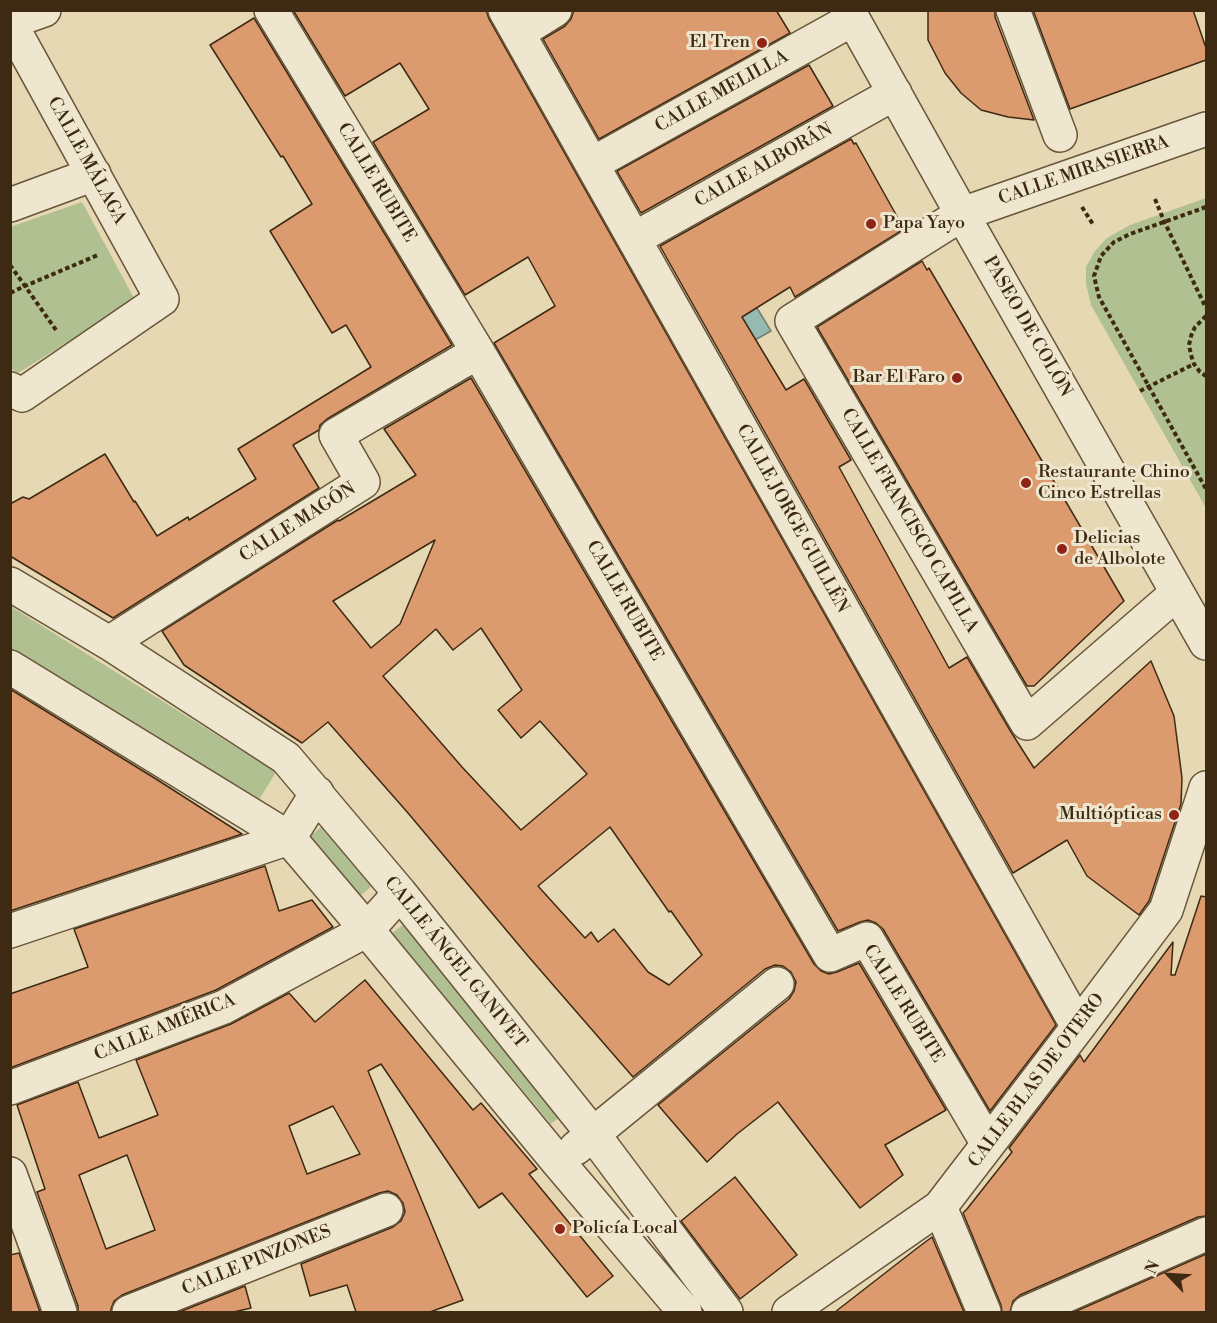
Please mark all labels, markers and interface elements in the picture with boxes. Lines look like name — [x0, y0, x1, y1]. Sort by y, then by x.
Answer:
place label: El Tren — [689, 32, 750, 54]
marker: El Tren — [755, 36, 769, 50]
street label: CALLE MELILLA — [652, 46, 792, 138]
street label: CALLE MÁLAGA — [42, 94, 130, 228]
street label: CALLE ALBORÁN — [691, 119, 837, 213]
street label: CALLE RUBITE — [332, 120, 420, 246]
street label: CALLE MIRASIERRA — [996, 132, 1172, 210]
place label: Papa Yayo — [883, 213, 965, 235]
marker: Papa Yayo — [864, 217, 878, 231]
street label: PASEO DE COLÓN — [978, 253, 1076, 401]
place label: Bar El Faro — [853, 367, 945, 389]
marker: Bar El Faro — [950, 371, 964, 385]
street label: CALLE FRANCISCO CAPILLA — [836, 405, 982, 637]
street label: CALLE JORGE GUILLÉN — [731, 421, 853, 617]
place label: Restaurante Chino Cinco Estrellas — [1038, 462, 1190, 504]
marker: Restaurante Chino Cinco Estrellas — [1019, 476, 1033, 490]
street label: CALLE MAGÓN — [236, 479, 360, 567]
place label: Delicias de Albolote — [1074, 528, 1166, 570]
street label: CALLE RUBITE — [581, 537, 667, 665]
marker: Delicias de Albolote — [1055, 542, 1069, 556]
place label: Multiópticas — [1059, 804, 1162, 826]
marker: Multiópticas — [1167, 808, 1181, 822]
street label: CALLE ÁNGEL GANIVET — [379, 873, 531, 1053]
street label: CALLE RUBITE — [858, 941, 948, 1067]
street label: CALLE AMÉRICA — [91, 990, 239, 1066]
street label: CALLE BLAS DE OTERO — [964, 990, 1110, 1172]
place label: Policía Local — [572, 1218, 678, 1240]
street label: CALLE PINZONES — [179, 1221, 335, 1301]
marker: Policía Local — [553, 1222, 567, 1236]
north arrow — [1139, 1245, 1199, 1305]
text: N — [1141, 1257, 1164, 1277]

